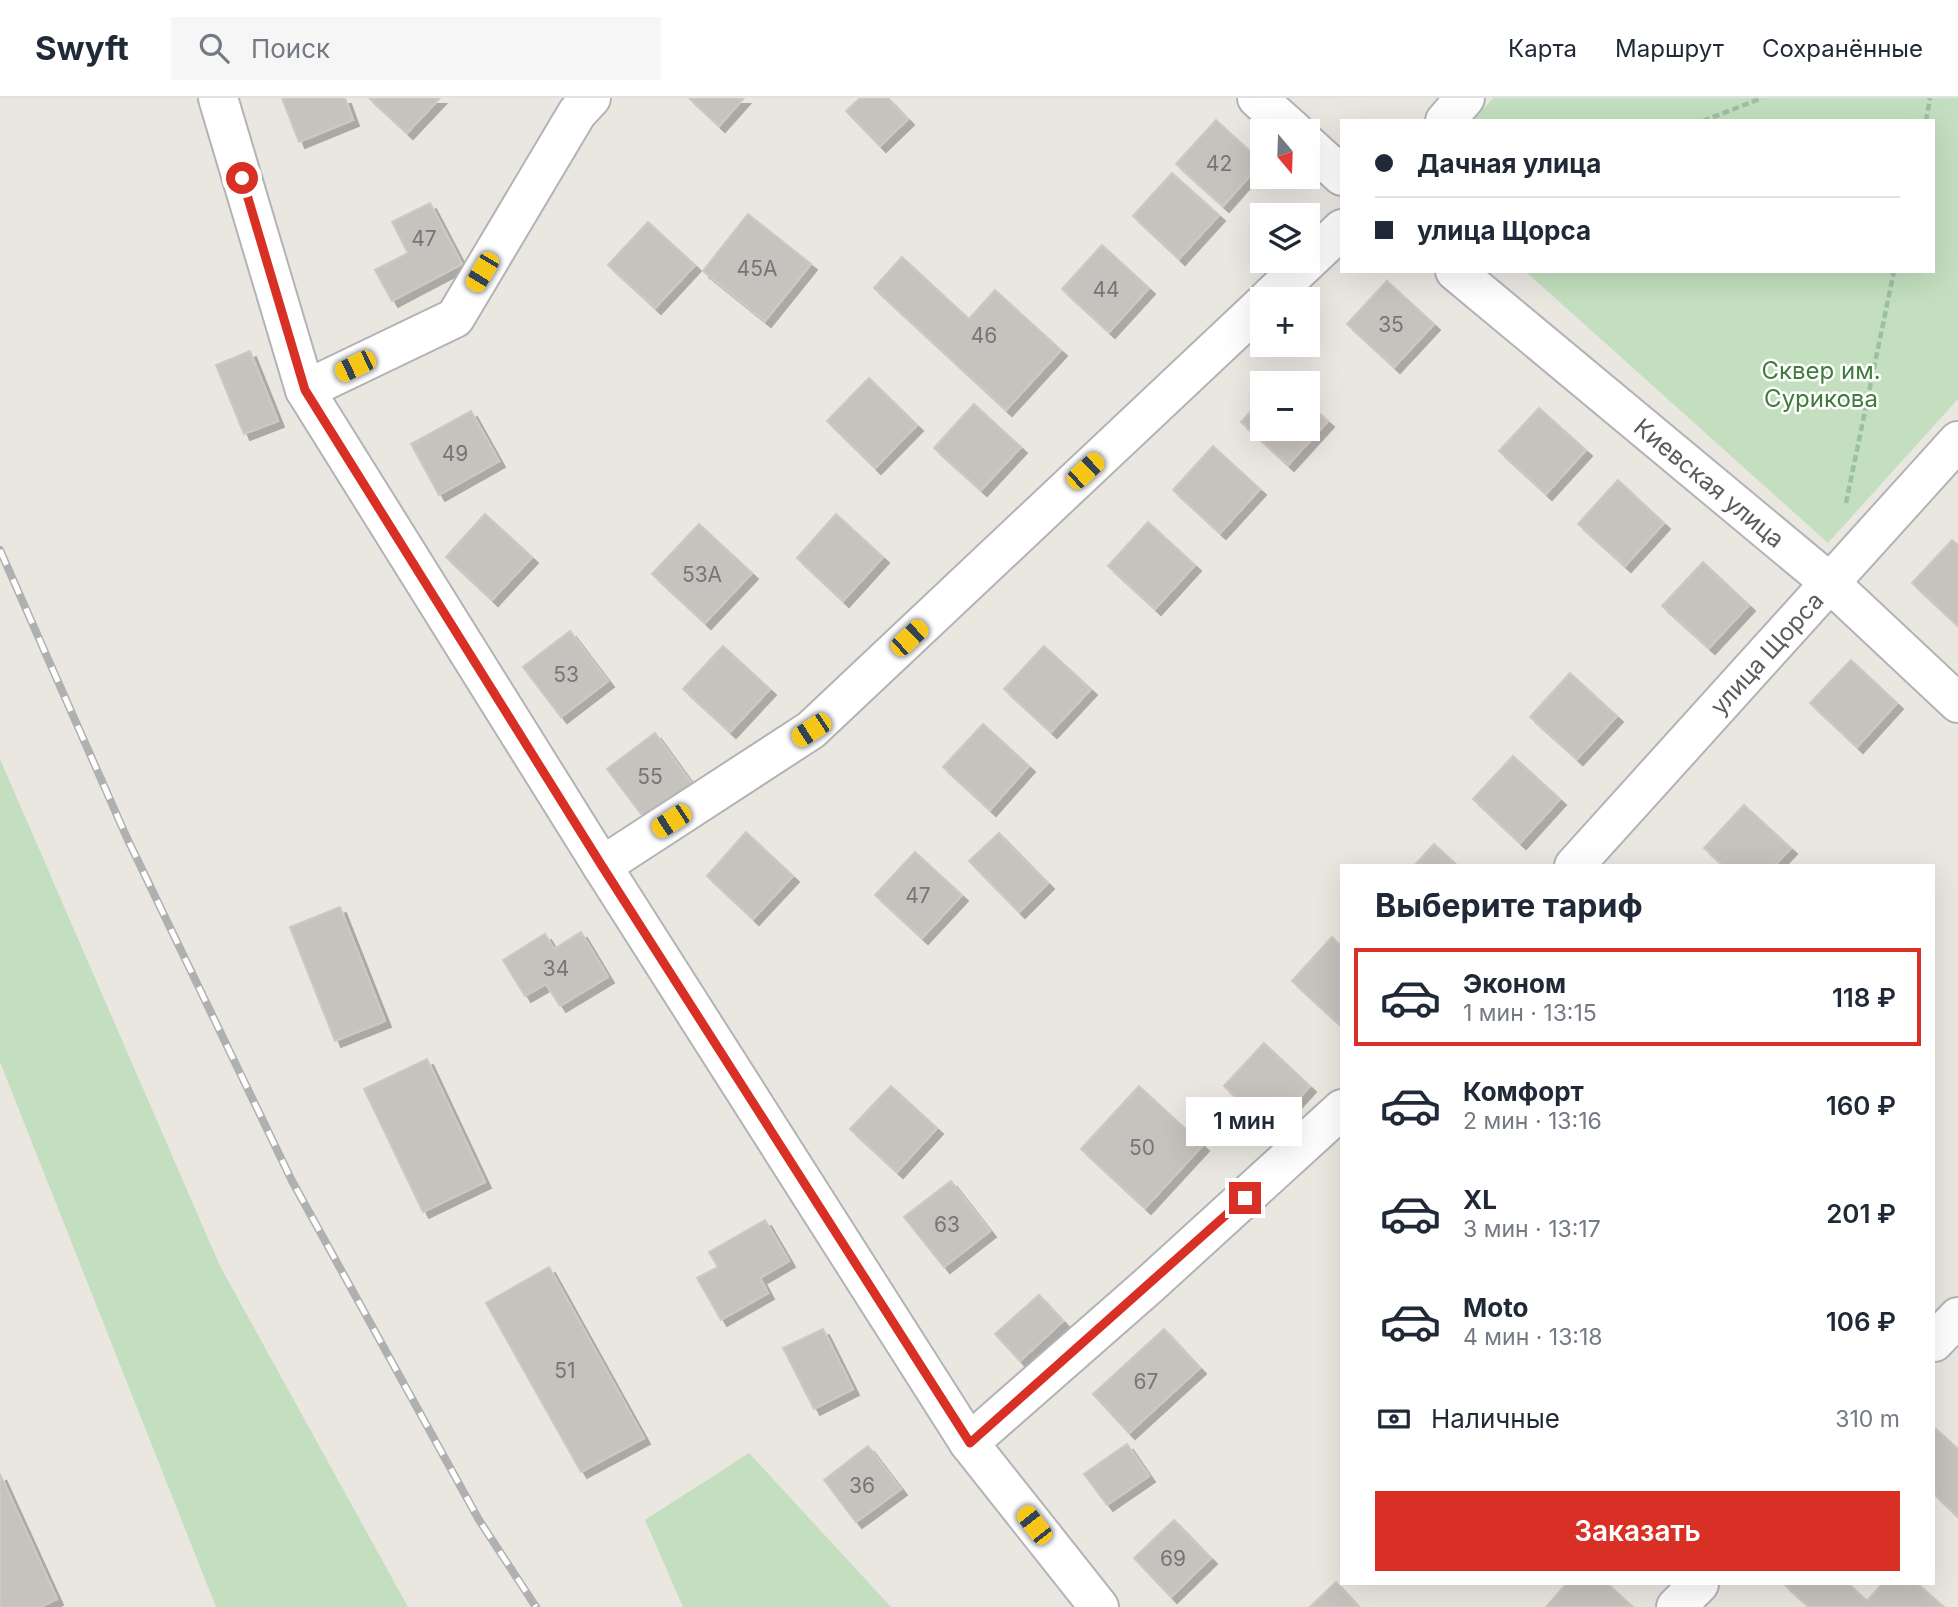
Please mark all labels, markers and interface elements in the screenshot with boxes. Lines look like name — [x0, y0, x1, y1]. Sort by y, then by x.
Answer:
search box — [171, 17, 661, 80]
text: Swyft — [35, 28, 129, 68]
icon: search — [195, 29, 233, 67]
text: Поиск — [251, 33, 330, 64]
text: Карта — [1508, 34, 1577, 63]
text: Маршрут — [1615, 34, 1724, 63]
text: Сохранённые — [1762, 34, 1923, 63]
north arrow — [1250, 119, 1320, 189]
map controls — [1250, 119, 1320, 441]
text: Дачная улица — [1417, 148, 1601, 179]
house number: 42 — [1206, 151, 1232, 176]
route start — [226, 162, 258, 194]
button: layers — [1250, 203, 1320, 273]
text: улица Щорса — [1417, 215, 1591, 246]
house number: 47 — [411, 226, 437, 251]
car — [463, 249, 502, 295]
house number: 45А — [737, 256, 777, 281]
house number: 44 — [1092, 277, 1120, 302]
button: + — [1250, 287, 1320, 357]
house number: 35 — [1378, 312, 1404, 337]
house number: 46 — [971, 323, 997, 348]
car — [332, 347, 379, 385]
park label: Сквер им. Сурикова — [1761, 356, 1881, 413]
button: − — [1250, 371, 1320, 441]
street label: Киевская улица — [1629, 412, 1790, 553]
house number: 49 — [442, 441, 468, 466]
car — [1063, 449, 1108, 493]
house number: 53А — [682, 562, 722, 587]
street label: улица Щорса — [1704, 586, 1829, 720]
car — [887, 616, 932, 660]
house number: 53 — [553, 662, 579, 687]
car — [788, 710, 835, 750]
house number: 55 — [637, 764, 663, 789]
car — [648, 801, 695, 841]
house number: 47 — [905, 883, 931, 908]
text: Выберите тариф — [1375, 886, 1643, 925]
house number: 34 — [543, 956, 569, 981]
icon: car — [1379, 966, 1442, 1029]
text: Эконом — [1463, 968, 1566, 999]
text: 118 ₽ — [1832, 982, 1896, 1013]
text: 1 мин · 13:15 — [1463, 999, 1597, 1027]
icon: car — [1379, 1074, 1442, 1137]
text: Комфорт — [1463, 1076, 1584, 1107]
text: 160 ₽ — [1826, 1090, 1896, 1121]
callout: 1 мин — [1187, 1096, 1303, 1146]
text: 1 мин — [1213, 1107, 1275, 1135]
text: 2 мин · 13:16 — [1463, 1107, 1602, 1135]
house number: 50 — [1129, 1135, 1155, 1160]
route end — [1229, 1182, 1261, 1214]
icon: car — [1379, 1182, 1442, 1245]
text: XL — [1463, 1184, 1497, 1215]
text: 201 ₽ — [1826, 1198, 1896, 1229]
house number: 63 — [934, 1212, 960, 1237]
text: 3 мин · 13:17 — [1463, 1215, 1601, 1243]
icon: car — [1379, 1290, 1442, 1353]
text: Moto — [1463, 1292, 1528, 1323]
text: 106 ₽ — [1826, 1306, 1896, 1337]
text: 4 мин · 13:18 — [1463, 1323, 1603, 1351]
house number: 51 — [554, 1358, 576, 1383]
house number: 67 — [1134, 1369, 1158, 1394]
icon: cash — [1375, 1400, 1413, 1438]
text: Наличные — [1431, 1403, 1560, 1434]
text: 310 m — [1835, 1405, 1900, 1433]
house number: 36 — [849, 1473, 875, 1498]
button: Заказать — [1375, 1491, 1900, 1571]
car — [1013, 1502, 1056, 1548]
house number: 69 — [1160, 1546, 1186, 1571]

